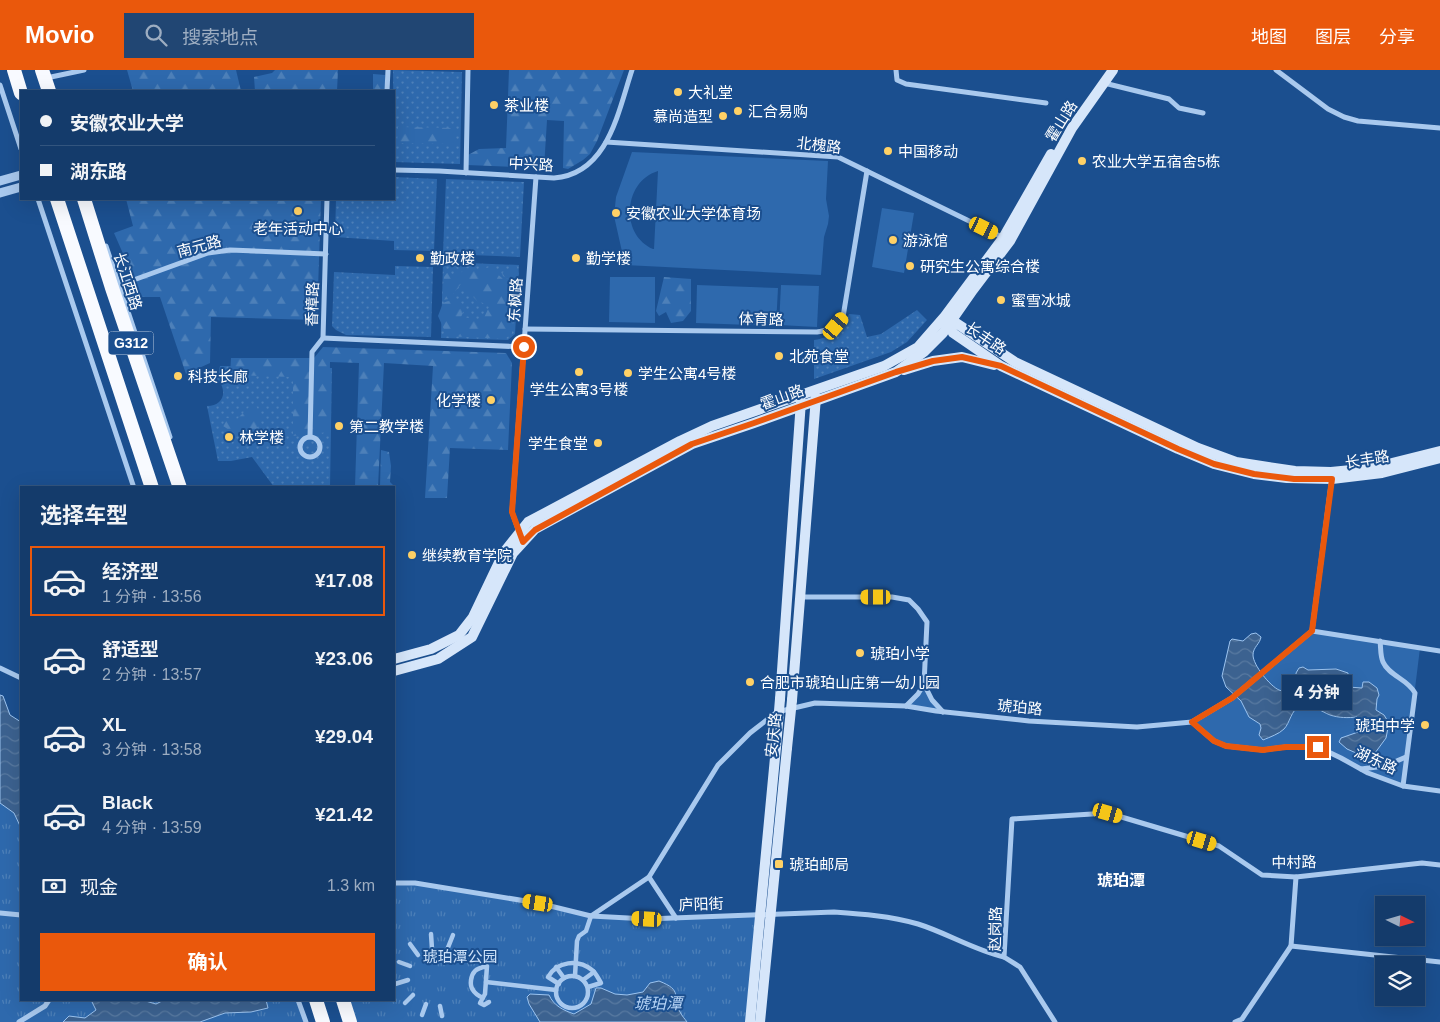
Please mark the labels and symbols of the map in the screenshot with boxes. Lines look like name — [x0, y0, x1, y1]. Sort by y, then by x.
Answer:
place label: 大礼堂 — [688, 84, 733, 101]
marker: 大礼堂 — [672, 86, 684, 98]
place label: 茶业楼 — [504, 97, 549, 114]
street label: 霍山路 — [1042, 97, 1080, 145]
marker: 茶业楼 — [488, 99, 500, 111]
place label: 汇合易购 — [748, 103, 808, 120]
marker: 汇合易购 — [732, 105, 744, 117]
place label: 慕尚造型 — [653, 108, 713, 125]
marker: 慕尚造型 — [717, 110, 729, 122]
street label: 北槐路 — [796, 134, 842, 156]
place label: 中国移动 — [898, 143, 958, 160]
marker: 中国移动 — [882, 145, 894, 157]
place label: 农业大学五宿舍5栋 — [1092, 153, 1220, 170]
street label: 中兴路 — [508, 154, 554, 174]
marker: 农业大学五宿舍5栋 — [1076, 155, 1088, 167]
marker: 老年活动中心 — [292, 205, 304, 217]
place label: 安徽农业大学体育场 — [626, 205, 761, 222]
marker: 安徽农业大学体育场 — [610, 207, 622, 219]
car — [967, 215, 1000, 241]
place label: 老年活动中心 — [253, 220, 343, 237]
street label: 南元路 — [175, 232, 223, 260]
place label: 游泳馆 — [903, 232, 948, 249]
marker: 游泳馆 — [887, 234, 899, 246]
street label: 长江西路 — [111, 250, 145, 312]
place label: 勤政楼 — [430, 250, 475, 267]
place label: 勤学楼 — [586, 250, 631, 267]
marker: 勤政楼 — [414, 252, 426, 264]
marker: 勤学楼 — [570, 252, 582, 264]
place label: 研究生公寓综合楼 — [920, 258, 1040, 275]
marker: 研究生公寓综合楼 — [904, 260, 916, 272]
street label: 东枫路 — [505, 277, 525, 323]
street label: 香樟路 — [303, 281, 321, 327]
place label: 蜜雪冰城 — [1011, 292, 1071, 309]
marker: 蜜雪冰城 — [995, 294, 1007, 306]
street label: 体育路 — [738, 310, 784, 328]
car — [820, 310, 851, 342]
street label: 长丰路 — [963, 318, 1009, 358]
road number: G312 — [108, 332, 154, 354]
route start — [513, 336, 535, 358]
place label: 北苑食堂 — [789, 348, 849, 365]
marker: 北苑食堂 — [773, 350, 785, 362]
place label: 学生公寓4号楼 — [638, 365, 736, 382]
marker: 学生公寓3号楼 — [573, 366, 585, 378]
marker: 学生公寓4号楼 — [622, 367, 634, 379]
place label: 科技长廊 — [188, 368, 248, 385]
marker: 科技长廊 — [172, 370, 184, 382]
place label: 学生公寓3号楼 — [530, 381, 628, 398]
street label: 霍山路 — [758, 381, 806, 413]
place label: 化学楼 — [436, 392, 481, 409]
marker: 化学楼 — [485, 394, 497, 406]
place label: 第二教学楼 — [349, 418, 424, 435]
marker: 第二教学楼 — [333, 420, 345, 432]
place label: 林学楼 — [239, 429, 284, 446]
marker: 林学楼 — [223, 431, 235, 443]
place label: 学生食堂 — [528, 435, 588, 452]
marker: 学生食堂 — [592, 437, 604, 449]
street label: 长丰路 — [1343, 447, 1391, 471]
place label: 继续教育学院 — [422, 547, 512, 564]
marker: 继续教育学院 — [406, 549, 418, 561]
car — [861, 590, 891, 605]
place label: 琥珀小学 — [870, 645, 930, 662]
marker: 琥珀小学 — [854, 647, 866, 659]
place label: 合肥市琥珀山庄第一幼儿园 — [760, 674, 940, 691]
callout: 4 分钟 — [1283, 674, 1353, 710]
marker: 合肥市琥珀山庄第一幼儿园 — [744, 676, 756, 688]
street label: 琥珀路 — [997, 697, 1043, 717]
street label: 安庆路 — [762, 712, 784, 758]
place label: 琥珀中学 — [1355, 717, 1415, 734]
marker: 琥珀中学 — [1419, 719, 1431, 731]
route end — [1307, 736, 1329, 758]
street label: 湖东路 — [1352, 743, 1400, 777]
car — [1091, 802, 1124, 824]
car — [1185, 829, 1218, 853]
street label: 中村路 — [1271, 853, 1317, 871]
place label: 琥珀邮局 — [789, 856, 849, 873]
marker: 琥珀邮局 — [773, 858, 785, 870]
district label: 琥珀潭 — [1097, 872, 1145, 889]
car — [522, 893, 553, 913]
street label: 庐阳街 — [678, 895, 724, 913]
north arrow — [1375, 896, 1425, 946]
street label: 赵岗路 — [986, 906, 1004, 952]
car — [631, 911, 662, 927]
park label: 琥珀潭公园 — [422, 948, 498, 965]
water label: 琥珀潭 — [634, 995, 685, 1012]

